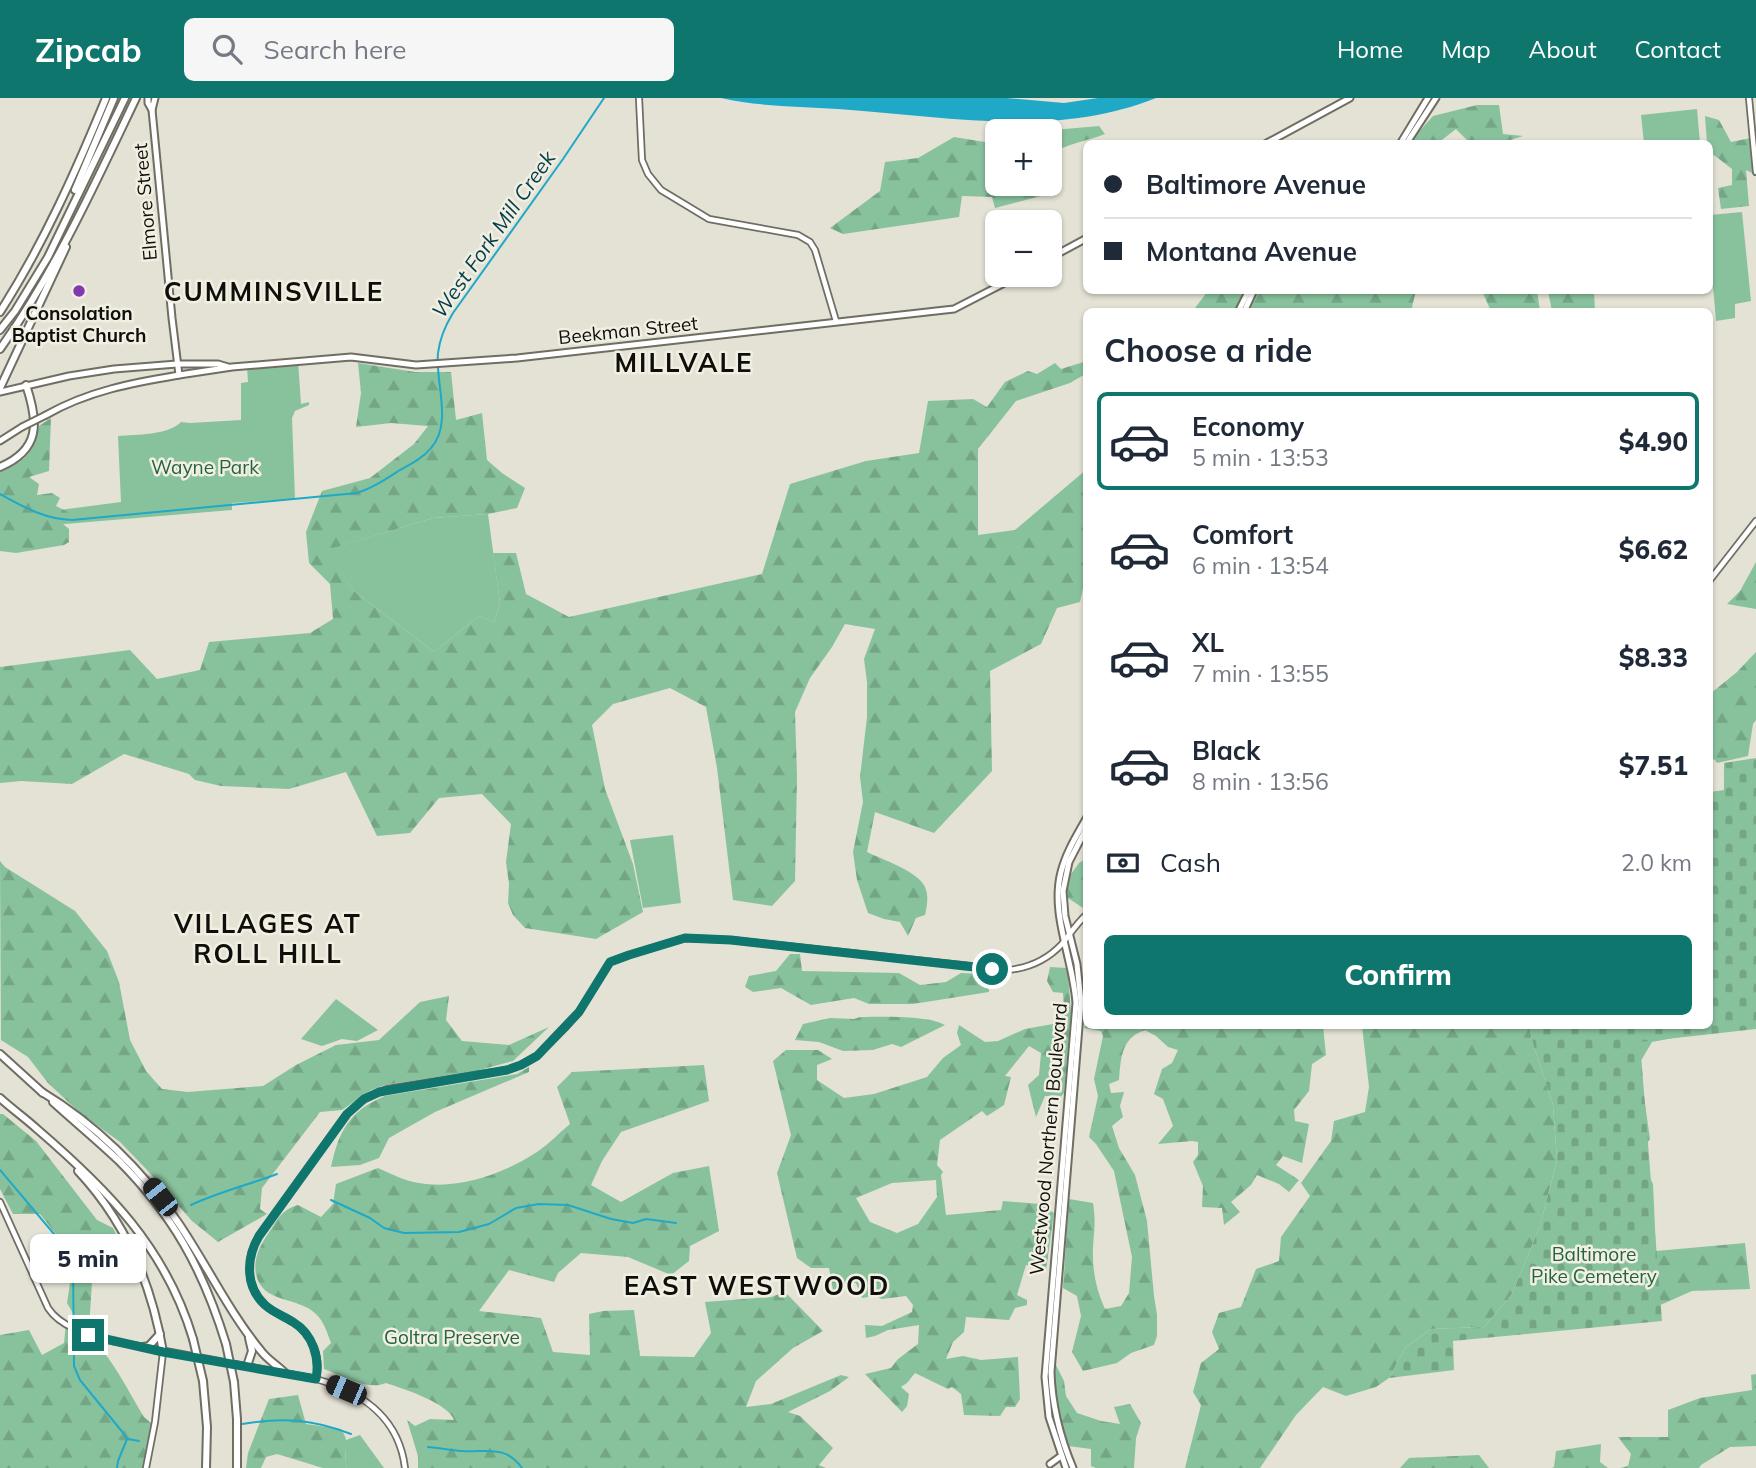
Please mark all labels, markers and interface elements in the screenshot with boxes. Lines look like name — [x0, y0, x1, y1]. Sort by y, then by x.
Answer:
search box — [184, 18, 674, 81]
text: Zipcab — [35, 29, 142, 70]
icon: search — [208, 30, 246, 68]
text: Search here — [264, 33, 407, 66]
text: Home — [1337, 34, 1403, 64]
text: Map — [1441, 34, 1491, 64]
text: About — [1529, 34, 1597, 64]
text: Contact — [1635, 34, 1721, 64]
map controls — [985, 119, 1062, 287]
button: + — [985, 119, 1062, 196]
street label: Elmore Street — [128, 142, 162, 262]
water label: West Fork Mill Creek — [426, 144, 561, 323]
text: Baltimore Avenue — [1146, 168, 1366, 201]
button: − — [985, 210, 1062, 287]
text: Montana Avenue — [1146, 235, 1357, 268]
district label: CUMMINSVILLE — [164, 275, 384, 308]
marker: Consolation Baptist Church — [71, 283, 87, 299]
place label: Consolation Baptist Church — [12, 301, 146, 347]
street label: Beekman Street — [557, 311, 699, 349]
text: Choose a ride — [1104, 330, 1312, 370]
district label: MILLVALE — [614, 346, 754, 379]
icon: car — [1108, 410, 1171, 473]
text: Economy — [1192, 410, 1304, 443]
text: $4.90 — [1619, 425, 1688, 458]
text: 5 min · 13:53 — [1192, 443, 1329, 472]
park label: Wayne Park — [151, 455, 259, 479]
icon: car — [1108, 518, 1171, 581]
text: Comfort — [1192, 518, 1293, 551]
text: $6.62 — [1619, 533, 1688, 566]
text: 6 min · 13:54 — [1192, 551, 1329, 580]
icon: car — [1108, 626, 1171, 689]
text: XL — [1192, 626, 1224, 659]
text: $8.33 — [1619, 641, 1688, 674]
text: 7 min · 13:55 — [1192, 659, 1329, 688]
icon: car — [1108, 734, 1171, 797]
text: Black — [1192, 734, 1260, 767]
text: $7.51 — [1619, 749, 1688, 782]
text: 8 min · 13:56 — [1192, 767, 1329, 796]
icon: cash — [1104, 844, 1142, 882]
text: Cash — [1160, 846, 1221, 879]
text: 2.0 km — [1621, 848, 1692, 877]
district label: VILLAGES AT ROLL HILL — [173, 907, 362, 970]
button: Confirm — [1104, 935, 1692, 1015]
route start — [976, 953, 1008, 985]
street label: Westwood Northern Boulevard — [1024, 1002, 1072, 1276]
car — [139, 1174, 182, 1220]
callout: 5 min — [30, 1234, 146, 1282]
park label: Baltimore Pike Cemetery — [1531, 1242, 1657, 1288]
text: 5 min — [57, 1244, 119, 1273]
district label: EAST WESTWOOD — [624, 1269, 890, 1302]
route end — [72, 1319, 104, 1351]
park label: Goltra Preserve — [384, 1325, 520, 1349]
car — [323, 1372, 370, 1408]

